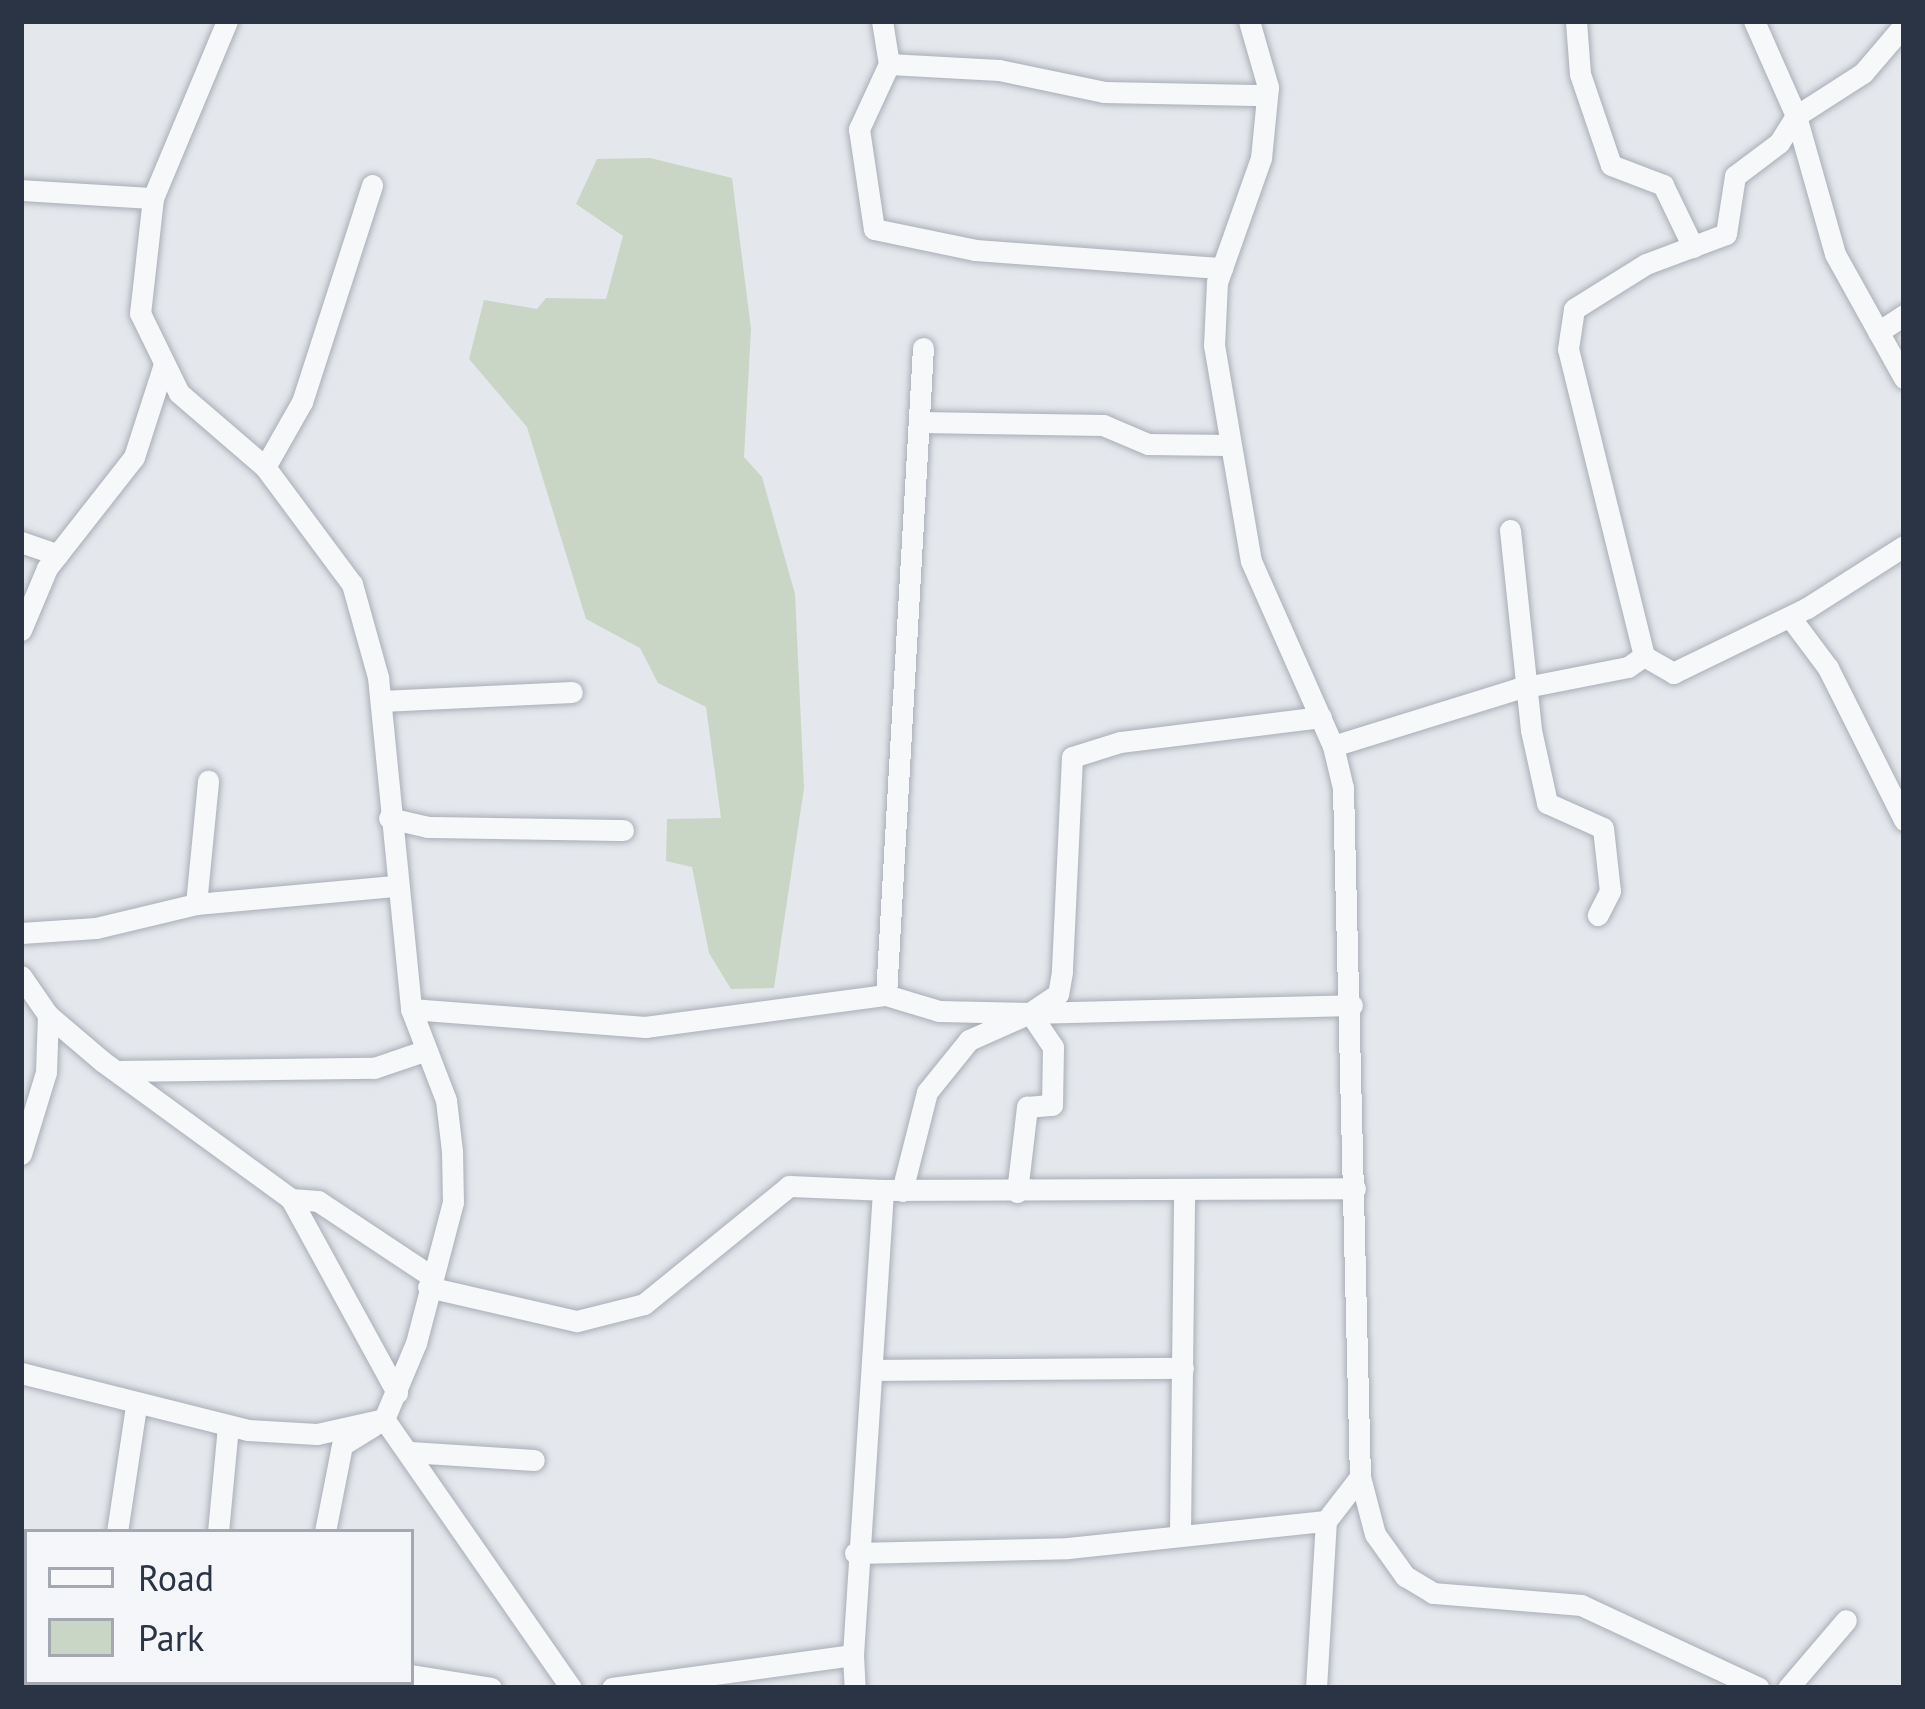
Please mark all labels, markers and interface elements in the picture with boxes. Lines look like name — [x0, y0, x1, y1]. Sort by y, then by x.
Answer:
legend — [24, 1529, 414, 1685]
text: Road — [138, 1554, 214, 1601]
text: Park — [138, 1614, 204, 1661]

